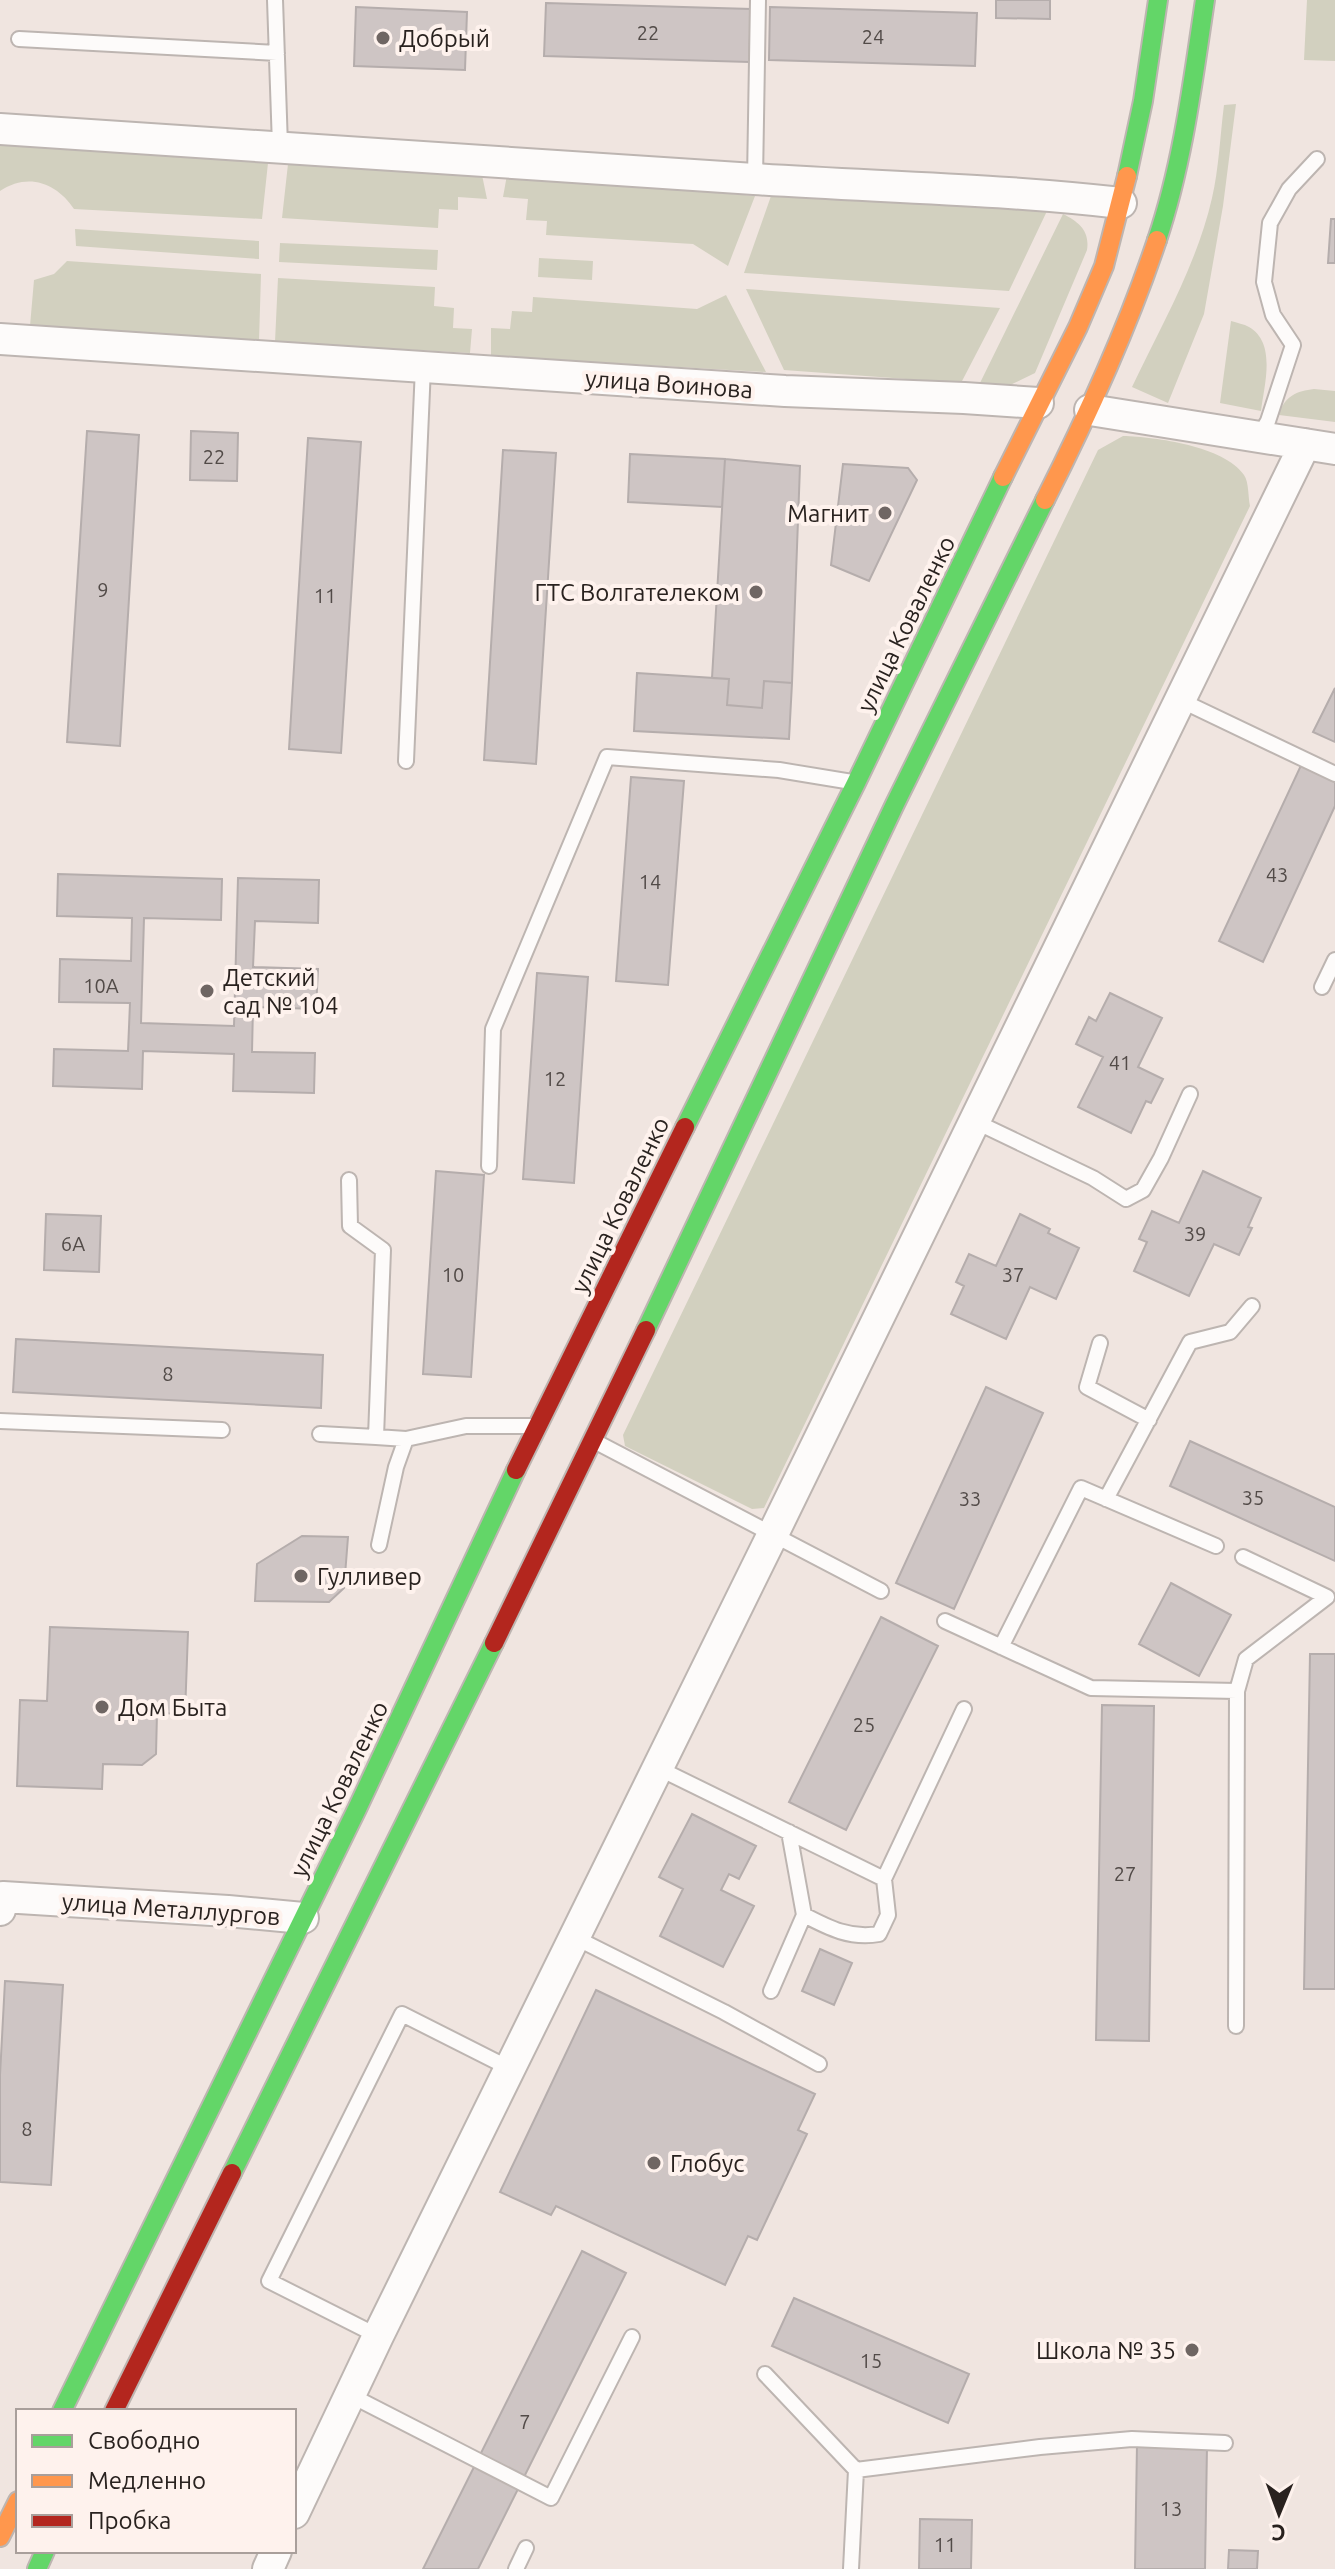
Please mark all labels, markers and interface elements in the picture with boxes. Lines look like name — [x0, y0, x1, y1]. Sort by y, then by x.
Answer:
house number: 22 — [637, 21, 659, 44]
place label: Добрый — [399, 25, 490, 52]
house number: 24 — [862, 25, 884, 48]
marker: Добрый — [374, 29, 392, 47]
street label: улица Воинова — [584, 365, 754, 403]
house number: 22 — [203, 445, 225, 468]
place label: Магнит — [787, 500, 869, 527]
marker: Магнит — [876, 504, 894, 522]
street label: улица Коваленко — [852, 532, 960, 716]
house number: 9 — [97, 578, 109, 601]
place label: ГТС Волгателеком — [534, 579, 740, 606]
marker: ГТС Волгателеком — [747, 583, 765, 601]
house number: 11 — [314, 584, 336, 607]
house number: 43 — [1266, 863, 1288, 886]
house number: 14 — [639, 870, 661, 893]
place label: Детский сад № 104 — [223, 964, 339, 1019]
house number: 10А — [83, 974, 119, 997]
marker: Детский сад № 104 — [198, 982, 216, 1000]
house number: 41 — [1109, 1051, 1131, 1074]
house number: 12 — [544, 1067, 566, 1090]
street label: улица Коваленко — [566, 1113, 674, 1297]
house number: 39 — [1184, 1222, 1206, 1245]
house number: 6А — [61, 1232, 85, 1255]
house number: 10 — [442, 1263, 464, 1286]
house number: 37 — [1002, 1263, 1024, 1286]
house number: 8 — [162, 1362, 174, 1385]
house number: 35 — [1242, 1486, 1264, 1509]
house number: 33 — [959, 1487, 981, 1510]
place label: Гулливер — [317, 1563, 422, 1590]
marker: Гулливер — [292, 1567, 310, 1585]
place label: Дом Быта — [118, 1694, 227, 1721]
street label: улица Коваленко — [285, 1697, 393, 1881]
marker: Дом Быта — [93, 1698, 111, 1716]
house number: 25 — [853, 1713, 875, 1736]
house number: 27 — [1114, 1862, 1136, 1885]
street label: улица Металлургов — [61, 1888, 281, 1930]
house number: 8 — [21, 2117, 33, 2140]
place label: Глобус — [670, 2150, 744, 2177]
marker: Глобус — [645, 2154, 663, 2172]
place label: Школа № 35 — [1036, 2337, 1176, 2364]
marker: Школа № 35 — [1183, 2341, 1201, 2359]
house number: 15 — [860, 2349, 882, 2372]
legend — [16, 2409, 296, 2553]
house number: 7 — [519, 2410, 531, 2433]
text: Свободно — [88, 2427, 200, 2454]
text: Медленно — [88, 2467, 206, 2494]
north arrow — [1239, 2473, 1319, 2553]
house number: 13 — [1160, 2497, 1182, 2520]
text: Пробка — [88, 2507, 171, 2534]
text: С — [1271, 2521, 1286, 2546]
house number: 11 — [934, 2533, 956, 2556]

